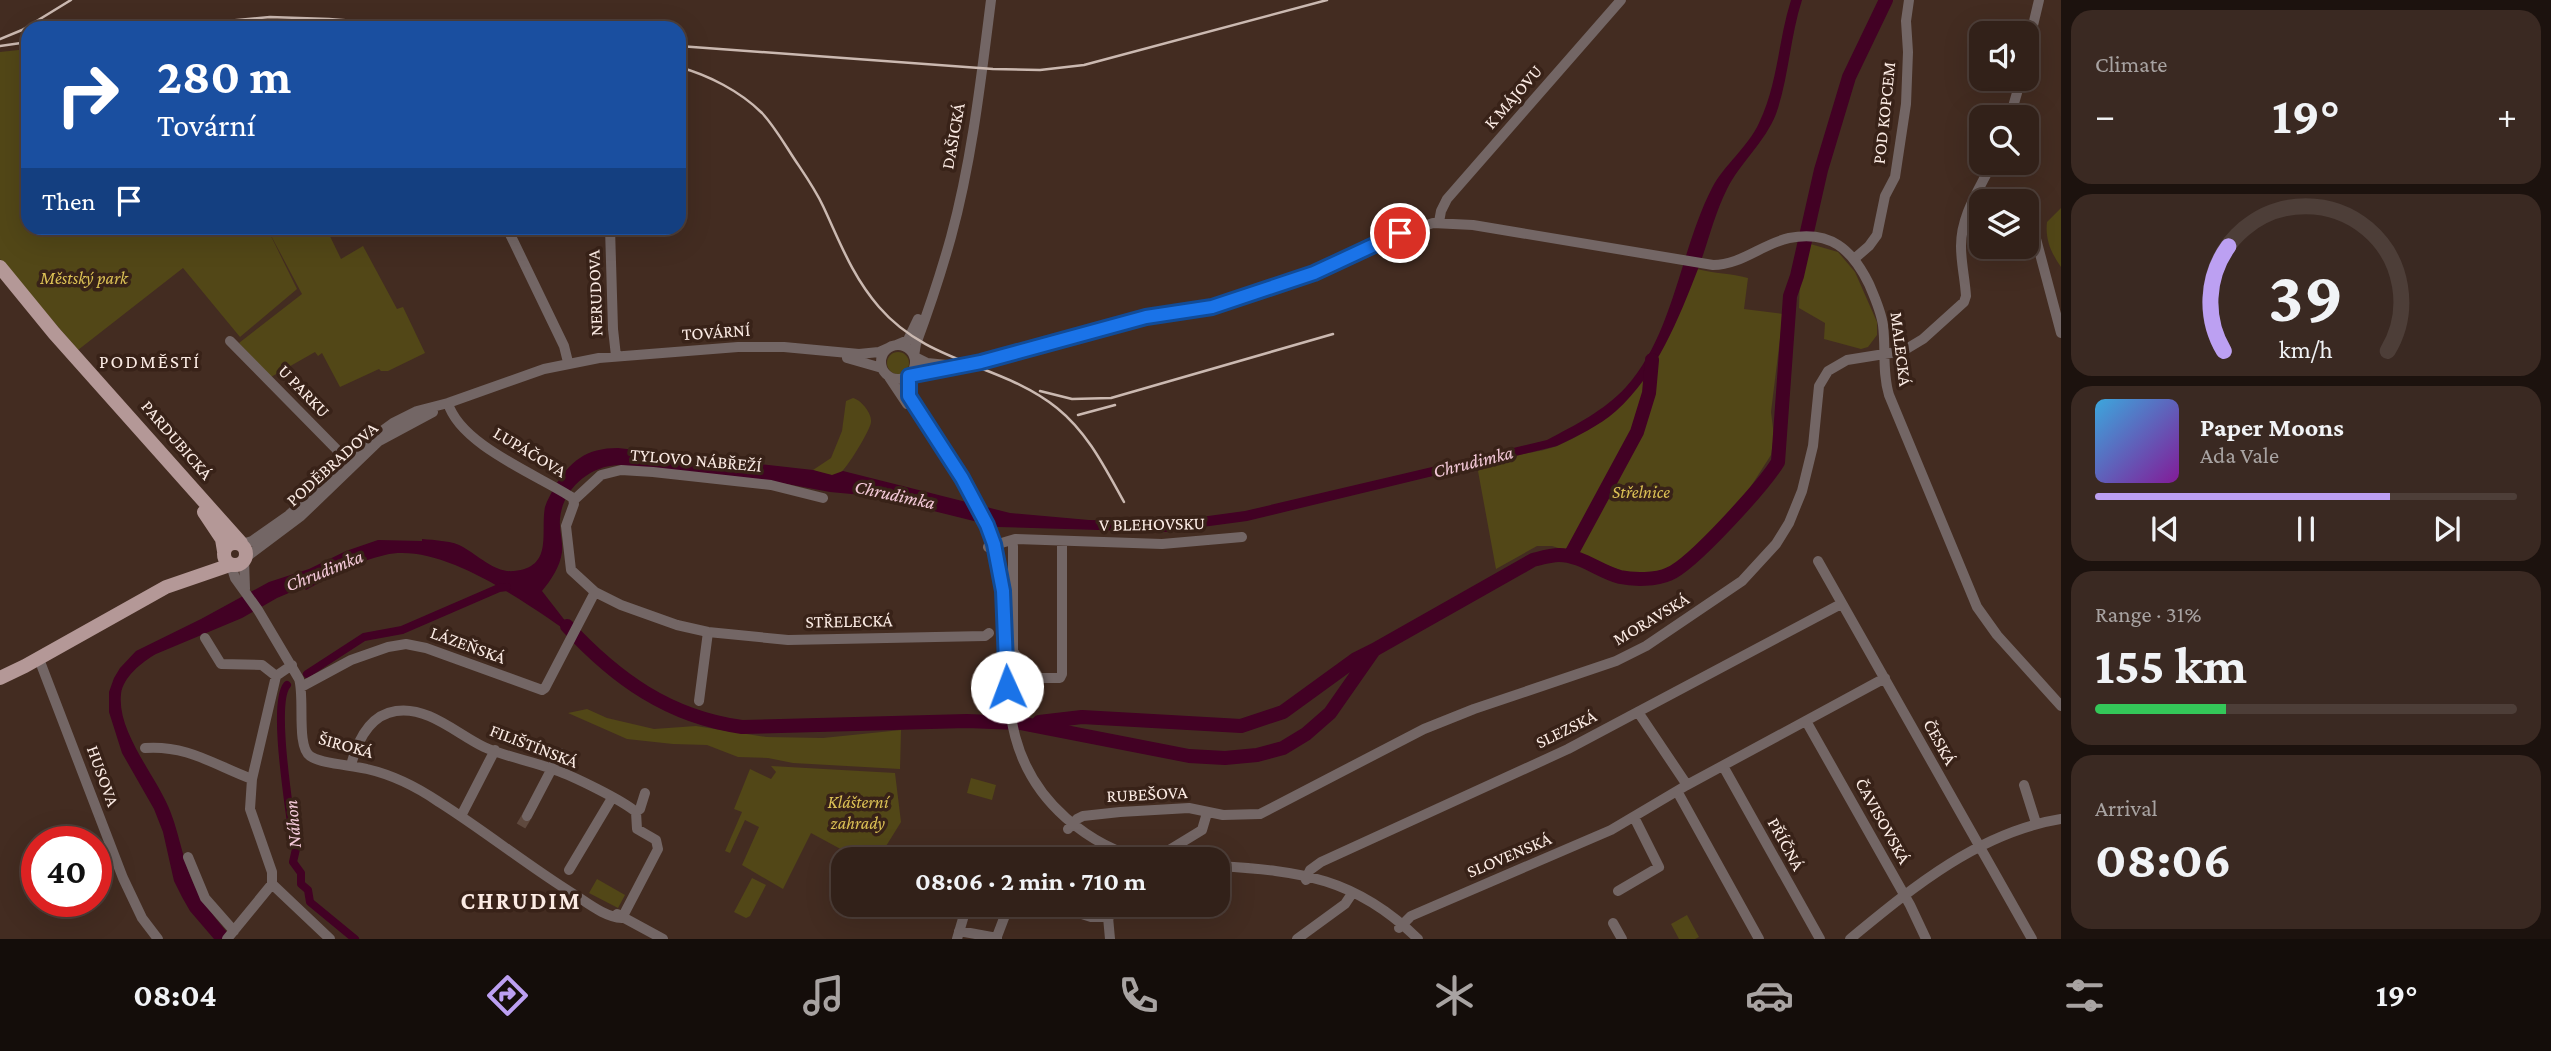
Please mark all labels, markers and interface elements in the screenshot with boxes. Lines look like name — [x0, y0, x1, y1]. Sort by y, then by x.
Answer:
map controls — [1969, 21, 2039, 259]
button: sound — [1969, 21, 2039, 91]
icon: right — [42, 49, 133, 140]
text: 280 m — [157, 49, 291, 104]
text: Climate — [2095, 51, 2167, 77]
street label: K MÁJOVU — [1480, 61, 1546, 133]
street label: POD KOPCEM — [1869, 61, 1899, 165]
text: 19° — [2272, 86, 2340, 144]
text: − — [2095, 94, 2115, 136]
text: + — [2497, 94, 2517, 136]
street label: DAŠICKÁ — [937, 101, 969, 171]
button: search — [1969, 105, 2039, 175]
text: Tovární — [157, 107, 255, 143]
icon: arrive — [110, 182, 148, 220]
text: Then — [42, 187, 96, 216]
button: layers — [1969, 189, 2039, 259]
pin — [1370, 203, 1430, 263]
icon: arrive — [1381, 214, 1419, 252]
street label: NERUDOVA — [583, 249, 607, 337]
text: 39 — [2268, 257, 2344, 338]
park label: Městský park — [39, 268, 129, 288]
street label: MALECKÁ — [1887, 311, 1916, 388]
street label: TOVÁRNÍ — [681, 320, 751, 344]
text: km/h — [2279, 336, 2333, 363]
district label: PODMĚSTÍ — [99, 351, 201, 372]
street label: U PARKU — [274, 361, 334, 421]
street label: PARDUBICKÁ — [137, 396, 217, 484]
text: Paper Moons — [2200, 413, 2344, 442]
street label: PODĚBRADOVA — [282, 417, 382, 510]
street label: LUPÁČOVA — [490, 422, 571, 482]
water label: Chrudimka — [1431, 441, 1515, 482]
text: Ada Vale — [2200, 442, 2279, 468]
street label: TYLOVO NÁBŘEŽÍ — [630, 444, 762, 476]
water label: Chrudimka — [853, 476, 937, 513]
park label: Střelnice — [1612, 482, 1670, 502]
icon: previous — [2146, 510, 2184, 548]
icon: pause — [2287, 510, 2325, 548]
icon: next — [2428, 510, 2466, 548]
street label: V BLEHOVSKU — [1099, 513, 1205, 535]
water label: Chrudimka — [282, 545, 366, 595]
street label: MORAVSKÁ — [1609, 588, 1693, 649]
text: Range · 31% — [2095, 601, 2201, 627]
street label: STŘELECKÁ — [805, 610, 894, 632]
street label: LÁZEŇSKÁ — [428, 622, 509, 668]
text: 155 km — [2095, 636, 2247, 694]
position arrow — [970, 650, 1044, 724]
street label: SLEZSKÁ — [1532, 705, 1600, 752]
street label: ČESKÁ — [1919, 716, 1961, 769]
street label: FILIŠTÍNSKÁ — [487, 720, 582, 772]
street label: ŠIROKÁ — [316, 728, 376, 762]
street label: HUSOVA — [83, 743, 124, 810]
street label: ČAVISOVSKÁ — [1851, 775, 1915, 868]
street label: RUBEŠOVA — [1106, 782, 1189, 806]
park label: Klášterní zahrady — [827, 792, 891, 833]
text: Arrival — [2095, 795, 2158, 821]
water label: Náhon — [280, 799, 305, 849]
street label: PŘÍČNÁ — [1763, 814, 1809, 874]
speed limit sign: 40 — [21, 826, 112, 917]
street label: SLOVENSKÁ — [1464, 828, 1555, 882]
text: 08:06 — [2095, 830, 2231, 888]
text: 08:06 · 2 min · 710 m — [915, 867, 1146, 896]
district label: CHRUDIM — [460, 887, 582, 914]
icon: directions — [483, 971, 532, 1020]
icon: music — [799, 971, 848, 1020]
icon: phone — [1114, 971, 1163, 1020]
icon: climate — [1430, 971, 1479, 1020]
icon: car — [1745, 971, 1794, 1020]
icon: filters — [2060, 971, 2109, 1020]
text: 08:04 — [133, 977, 217, 1013]
text: 19° — [2376, 977, 2418, 1013]

